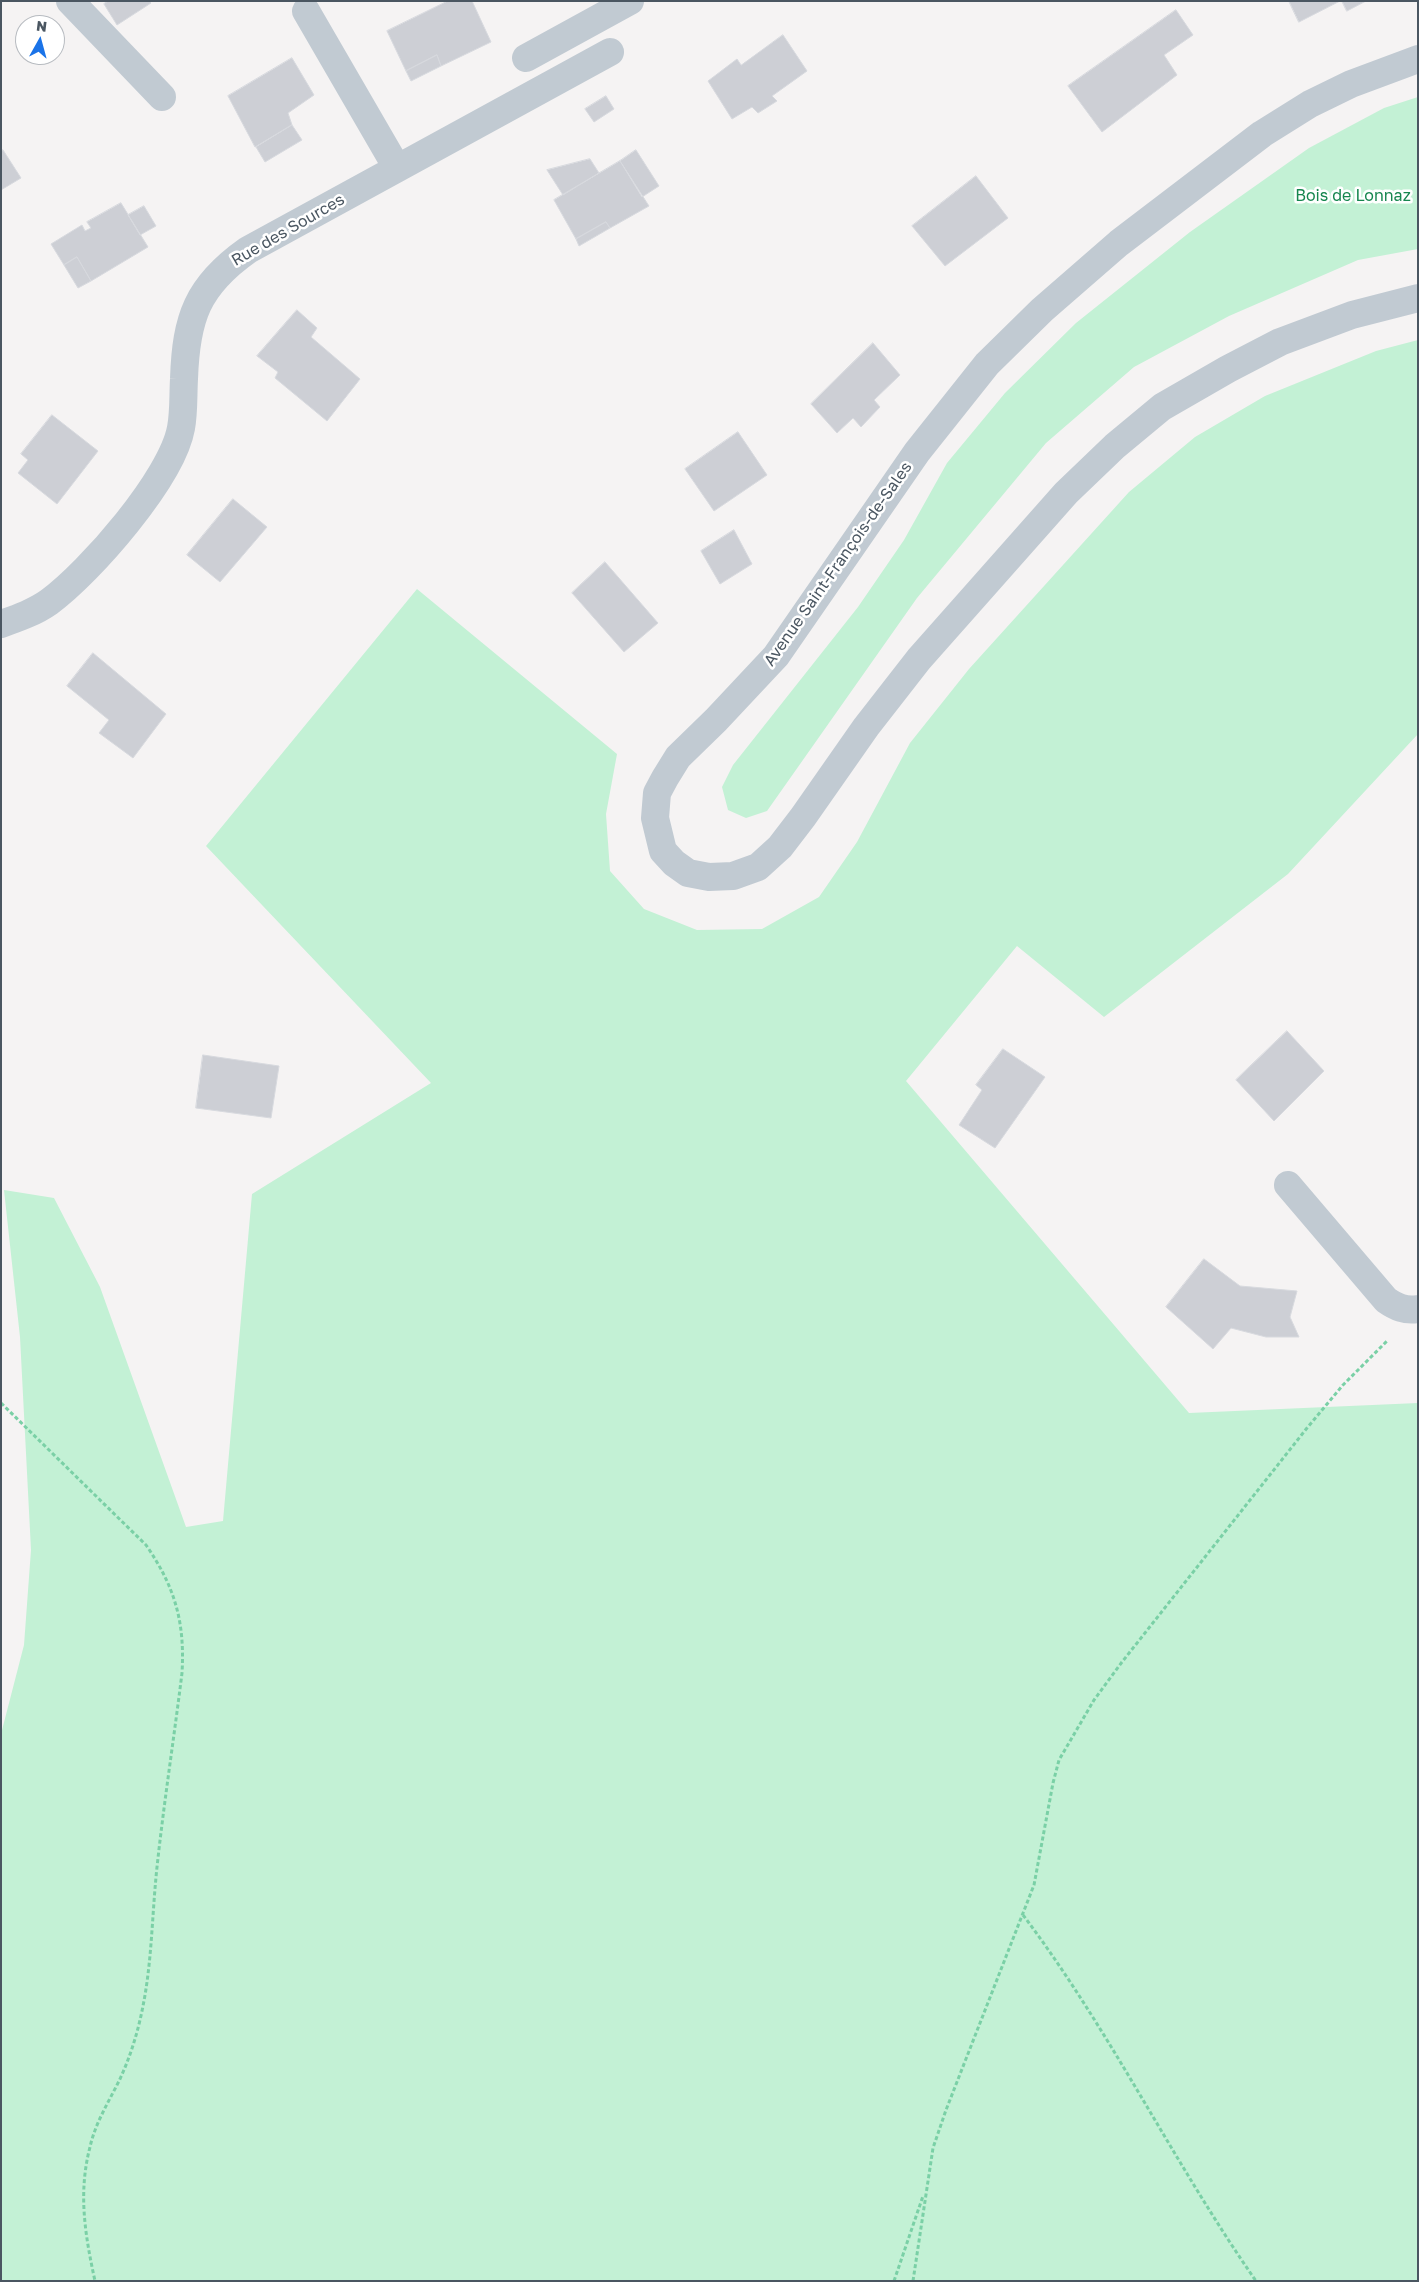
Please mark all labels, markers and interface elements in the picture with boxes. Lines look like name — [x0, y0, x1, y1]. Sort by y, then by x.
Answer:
north arrow — [15, 15, 65, 65]
text: N — [35, 17, 48, 35]
park label: Bois de Lonnaz — [1295, 186, 1411, 206]
street label: Rue des Sources — [228, 190, 348, 270]
street label: Avenue Saint-François-de-Sales — [760, 458, 916, 670]

